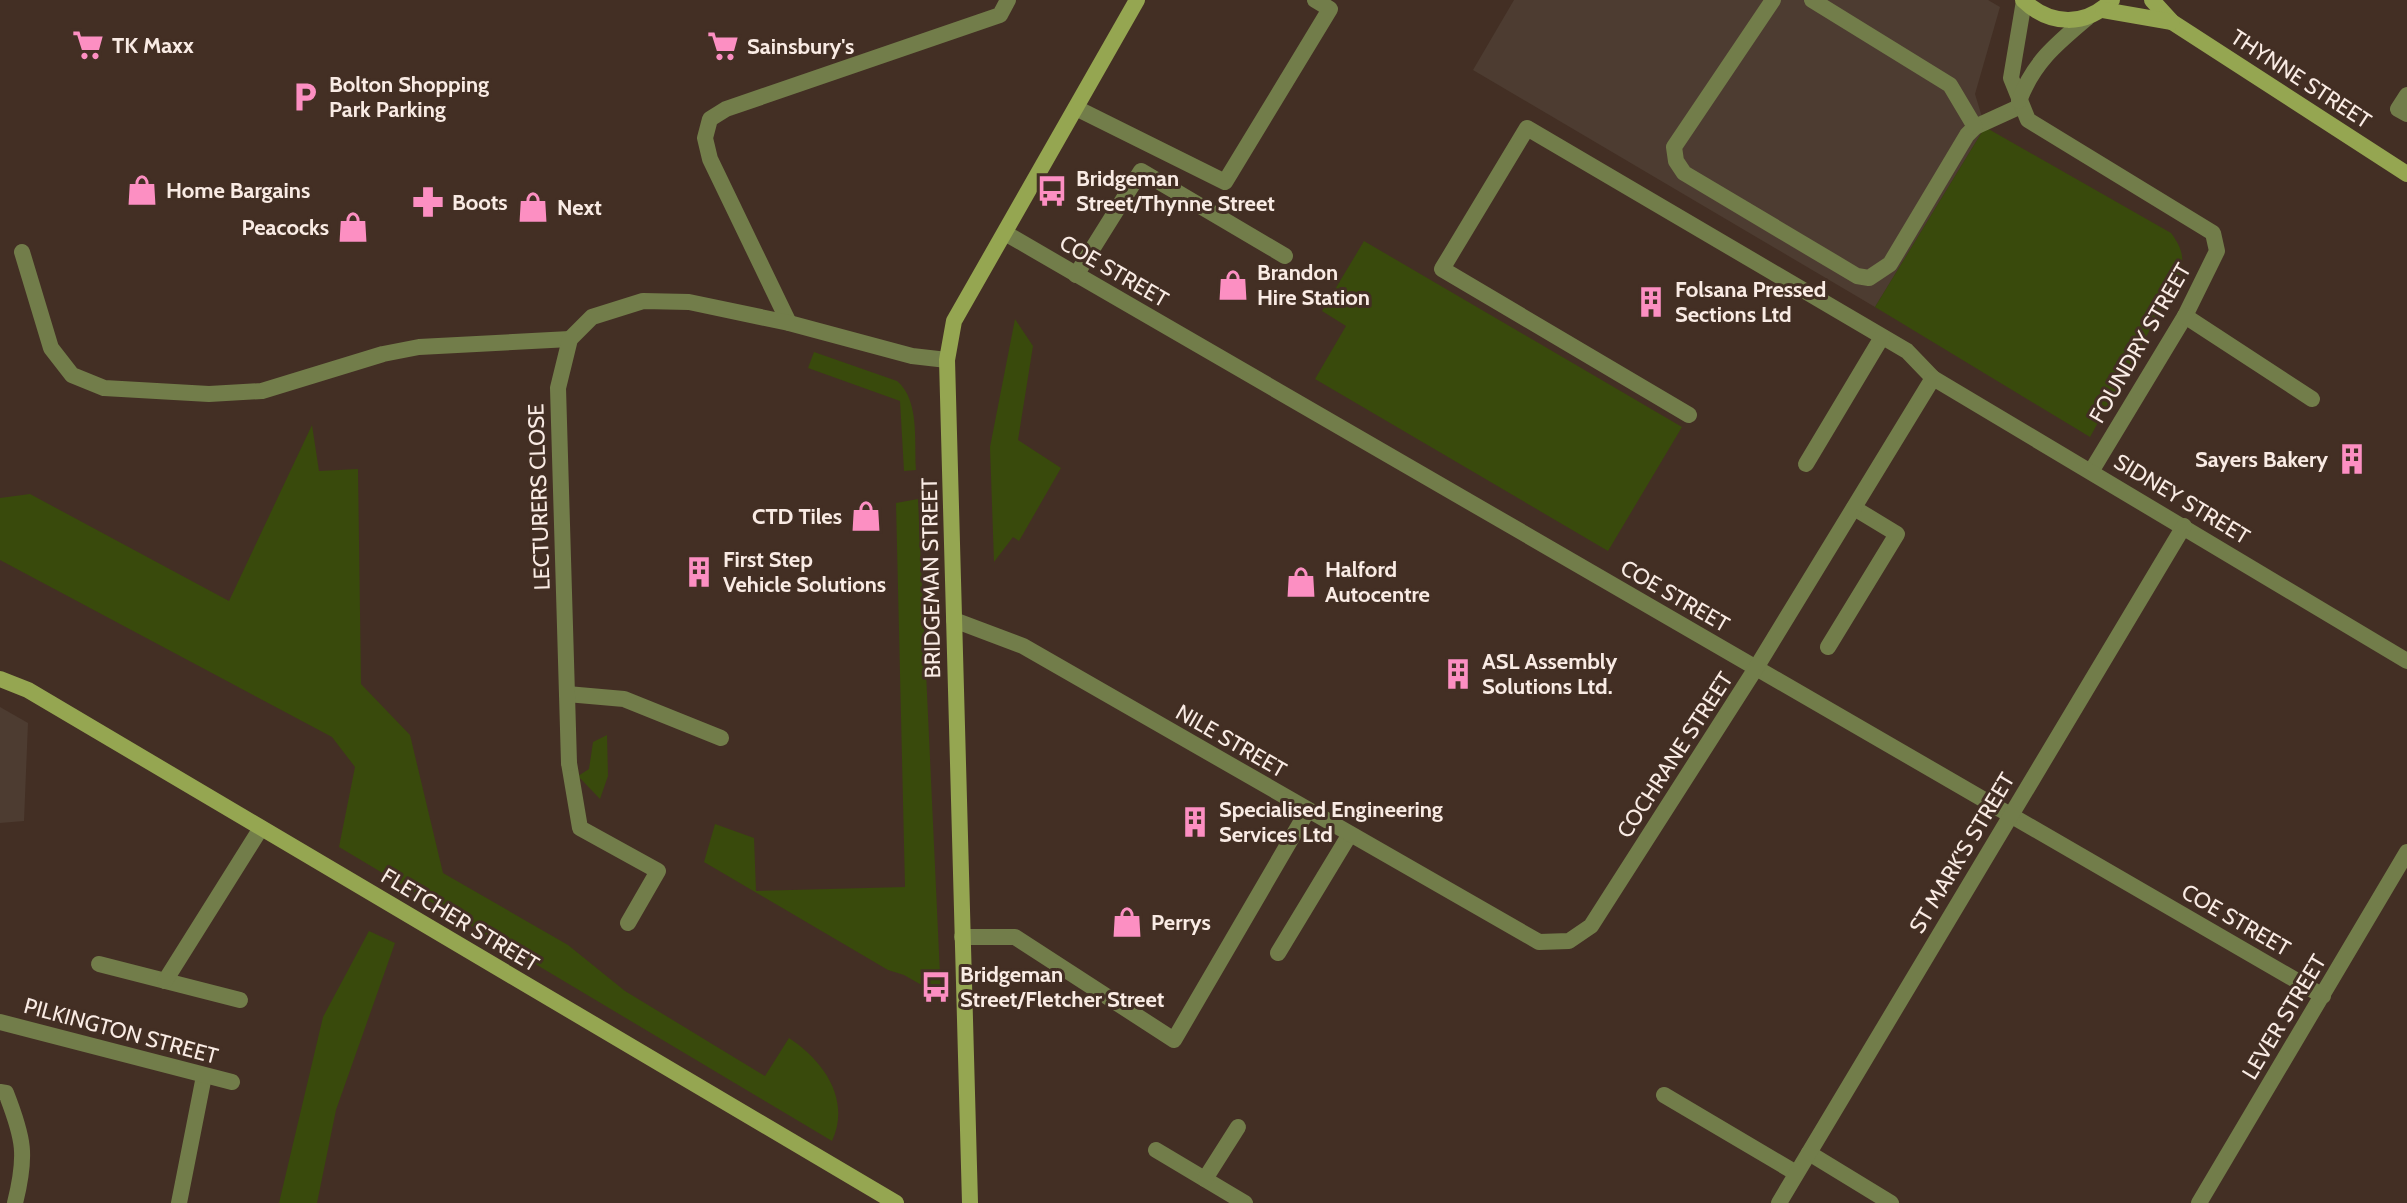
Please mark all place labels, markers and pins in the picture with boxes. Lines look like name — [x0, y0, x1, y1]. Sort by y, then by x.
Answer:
supermarket icon: TK Maxx — [71, 28, 105, 62]
supermarket icon: Sainsbury's — [706, 29, 740, 63]
place label: TK Maxx — [112, 32, 194, 59]
place label: Sainsbury's — [747, 33, 854, 60]
place label: Bolton Shopping Park Parking — [329, 71, 489, 123]
parking icon: Bolton Shopping Park Parking — [288, 80, 322, 114]
place label: Bridgeman Street/Thynne Street — [1076, 165, 1275, 217]
shop icon: Home Bargains — [125, 173, 159, 207]
bus stop icon: Bridgeman Street/Thynne Street — [1035, 174, 1069, 208]
place label: Home Bargains — [166, 177, 310, 204]
pharmacy icon: Boots — [411, 185, 445, 219]
place label: Boots — [452, 189, 508, 216]
shop icon: Next — [516, 190, 550, 224]
place label: Next — [557, 194, 602, 221]
shop icon: Peacocks — [336, 210, 370, 244]
place label: Peacocks — [241, 214, 329, 241]
place label: Brandon Hire Station — [1257, 259, 1370, 311]
shop icon: Brandon Hire Station — [1216, 268, 1250, 302]
place label: Folsana Pressed Sections Ltd — [1675, 276, 1826, 328]
building icon: Folsana Pressed Sections Ltd — [1634, 285, 1668, 319]
building icon: Sayers Bakery — [2335, 442, 2369, 476]
place label: Sayers Bakery — [2195, 446, 2328, 473]
shop icon: CTD Tiles — [849, 499, 883, 533]
place label: CTD Tiles — [752, 503, 842, 530]
place label: First Step Vehicle Solutions — [723, 546, 886, 598]
building icon: First Step Vehicle Solutions — [682, 555, 716, 589]
place label: Halford Autocentre — [1325, 556, 1430, 608]
shop icon: Halford Autocentre — [1284, 565, 1318, 599]
place label: ASL Assembly Solutions Ltd. — [1482, 648, 1618, 700]
building icon: ASL Assembly Solutions Ltd. — [1441, 657, 1475, 691]
place label: Specialised Engineering Services Ltd — [1219, 796, 1443, 848]
building icon: Specialised Engineering Services Ltd — [1178, 805, 1212, 839]
shop icon: Perrys — [1110, 905, 1144, 939]
place label: Perrys — [1151, 909, 1211, 936]
place label: Bridgeman Street/Fletcher Street — [960, 961, 1165, 1013]
bus stop icon: Bridgeman Street/Fletcher Street — [919, 970, 953, 1004]

